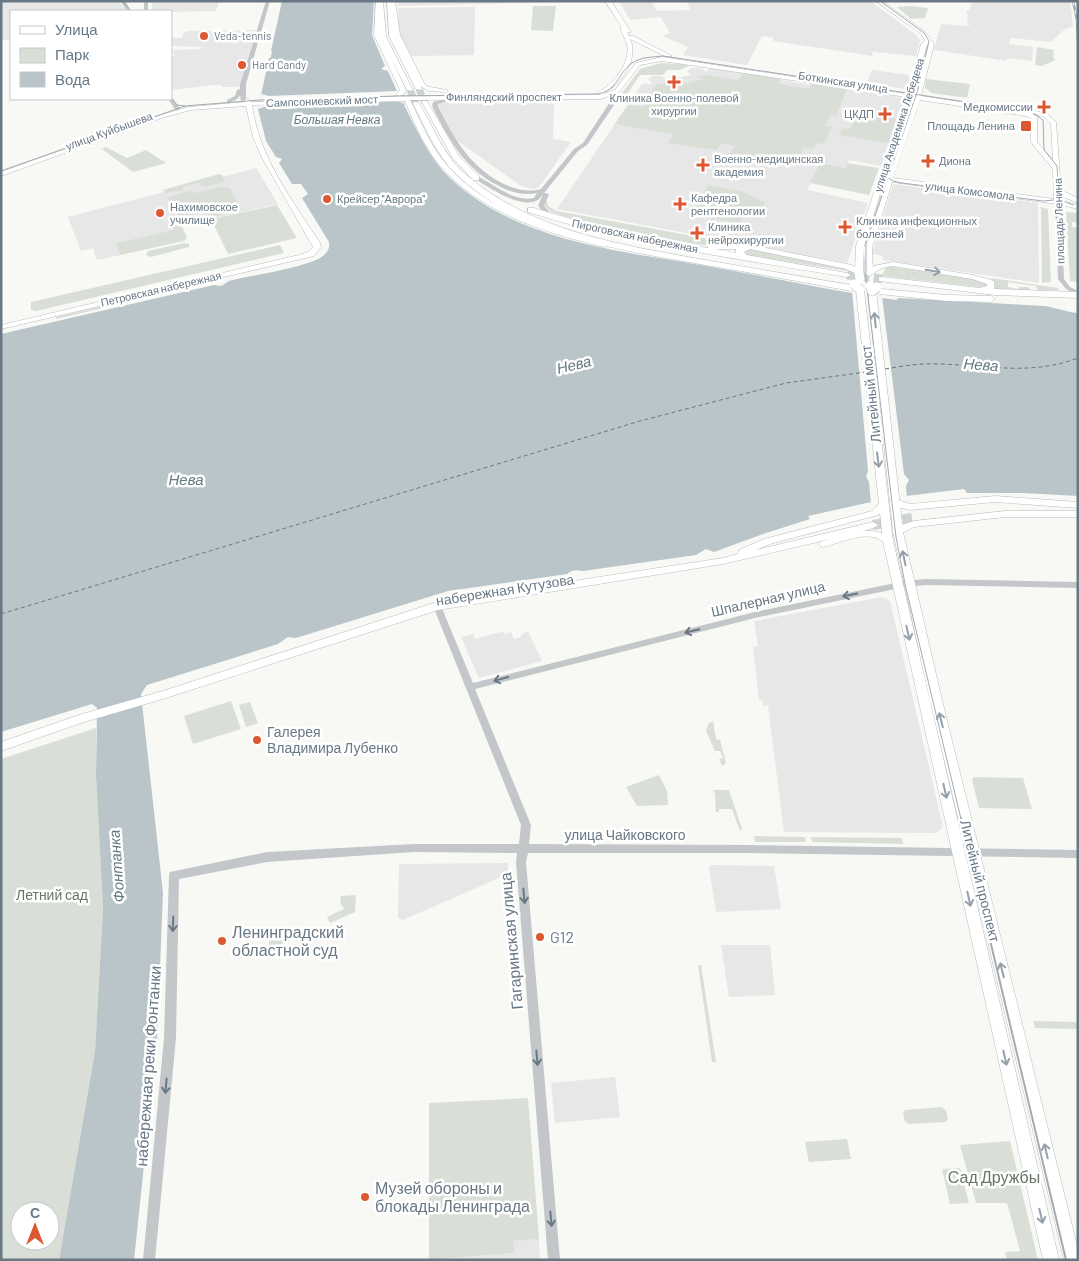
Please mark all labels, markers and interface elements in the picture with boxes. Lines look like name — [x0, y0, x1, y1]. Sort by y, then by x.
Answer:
legend — [10, 10, 172, 100]
text: Улица — [55, 20, 98, 38]
place label: Veda-tennis — [214, 29, 271, 42]
marker: Veda-tennis — [198, 30, 210, 42]
text: Парк — [55, 45, 89, 63]
street label: улица Академика Лебедева — [871, 55, 927, 194]
place label: Hard Candy — [252, 58, 306, 71]
marker: Hard Candy — [236, 59, 248, 71]
street label: Боткинская улица — [797, 68, 890, 95]
text: Вода — [55, 70, 91, 88]
marker: Клиника Военно-полевой хирургии — [667, 75, 681, 89]
street label: Финляндский проспект — [446, 90, 562, 103]
place label: Клиника Военно-полевой хирургии — [609, 91, 739, 117]
street label: Сампсониевский мост — [266, 92, 378, 109]
place label: Медкомиссии — [963, 100, 1033, 113]
marker: Медкомиссии — [1037, 100, 1051, 114]
place label: ЦКДП — [844, 107, 874, 120]
marker: ЦКДП — [878, 107, 892, 121]
street label: улица Куйбышева — [64, 108, 155, 152]
water label: Большая Невка — [294, 112, 381, 126]
place label: Площадь Ленина — [927, 119, 1016, 132]
marker: Площадь Ленина — [1019, 119, 1033, 133]
place label: Военно-медицинская академия — [714, 152, 823, 178]
marker: Диона — [921, 154, 935, 168]
place label: Диона — [939, 154, 972, 167]
marker: Военно-медицинская академия — [696, 158, 710, 172]
street label: площадь Ленина — [1050, 177, 1066, 264]
street label: улица Комсомола — [924, 179, 1017, 203]
place label: Кафедра рентгенологии — [691, 191, 765, 217]
place label: Крейсер "Аврора" — [337, 192, 425, 205]
marker: Крейсер "Аврора" — [321, 193, 333, 205]
marker: Кафедра рентгенологии — [673, 197, 687, 211]
place label: Нахимовское училище — [170, 200, 238, 226]
marker: Нахимовское училище — [154, 207, 166, 219]
place label: Клиника инфекционных болезней — [856, 214, 977, 240]
street label: Пироговская набережная — [571, 216, 699, 255]
place label: Клиника нейрохирургии — [708, 220, 784, 246]
marker: Клиника инфекционных болезней — [838, 220, 852, 234]
marker: Клиника нейрохирургии — [690, 226, 704, 240]
one-way arrow — [925, 266, 941, 276]
street label: Петровская набережная — [99, 268, 223, 309]
one-way arrow — [870, 313, 880, 329]
street label: Литейный мост — [857, 344, 884, 444]
water label: Нева — [555, 351, 593, 377]
water label: Нева — [963, 354, 999, 374]
one-way arrow — [873, 451, 883, 467]
water label: Нева — [168, 470, 204, 488]
one-way arrow — [899, 550, 908, 566]
street label: набережная Кутузова — [435, 570, 575, 609]
street label: Шпалерная улица — [709, 577, 827, 620]
one-way arrow — [843, 591, 859, 601]
one-way arrow — [904, 624, 913, 640]
one-way arrow — [684, 626, 700, 636]
one-way arrow — [493, 675, 509, 685]
one-way arrow — [936, 712, 945, 728]
place label: Галерея Владимира Лубенко — [267, 723, 398, 756]
marker: Галерея Владимира Лубенко — [251, 734, 263, 746]
one-way arrow — [941, 783, 950, 799]
street label: Литейный проспект — [957, 818, 1004, 944]
street label: улица Чайковского — [564, 826, 686, 843]
water label: Фонтанка — [104, 829, 128, 903]
street label: Гагаринская улица — [495, 871, 526, 1011]
park label: Летний сад — [16, 886, 88, 903]
one-way arrow — [519, 887, 528, 903]
one-way arrow — [965, 891, 974, 907]
one-way arrow — [169, 916, 178, 932]
place label: Ленинградский областной суд — [232, 922, 344, 959]
place label: G12 — [550, 927, 574, 946]
marker: G12 — [534, 931, 546, 943]
marker: Ленинградский областной суд — [216, 935, 228, 947]
one-way arrow — [997, 962, 1007, 978]
street label: набережная реки Фонтанки — [131, 965, 164, 1167]
one-way arrow — [532, 1049, 542, 1065]
one-way arrow — [1001, 1049, 1011, 1065]
one-way arrow — [161, 1078, 170, 1094]
one-way arrow — [1041, 1143, 1050, 1159]
park label: Сад Дружбы — [948, 1167, 1040, 1186]
place label: Музей обороны и блокады Ленинграда — [375, 1178, 530, 1215]
marker: Музей обороны и блокады Ленинграда — [359, 1191, 371, 1203]
north arrow — [10, 1201, 60, 1251]
text: С — [30, 1204, 40, 1221]
one-way arrow — [1037, 1208, 1046, 1224]
one-way arrow — [546, 1211, 556, 1227]

